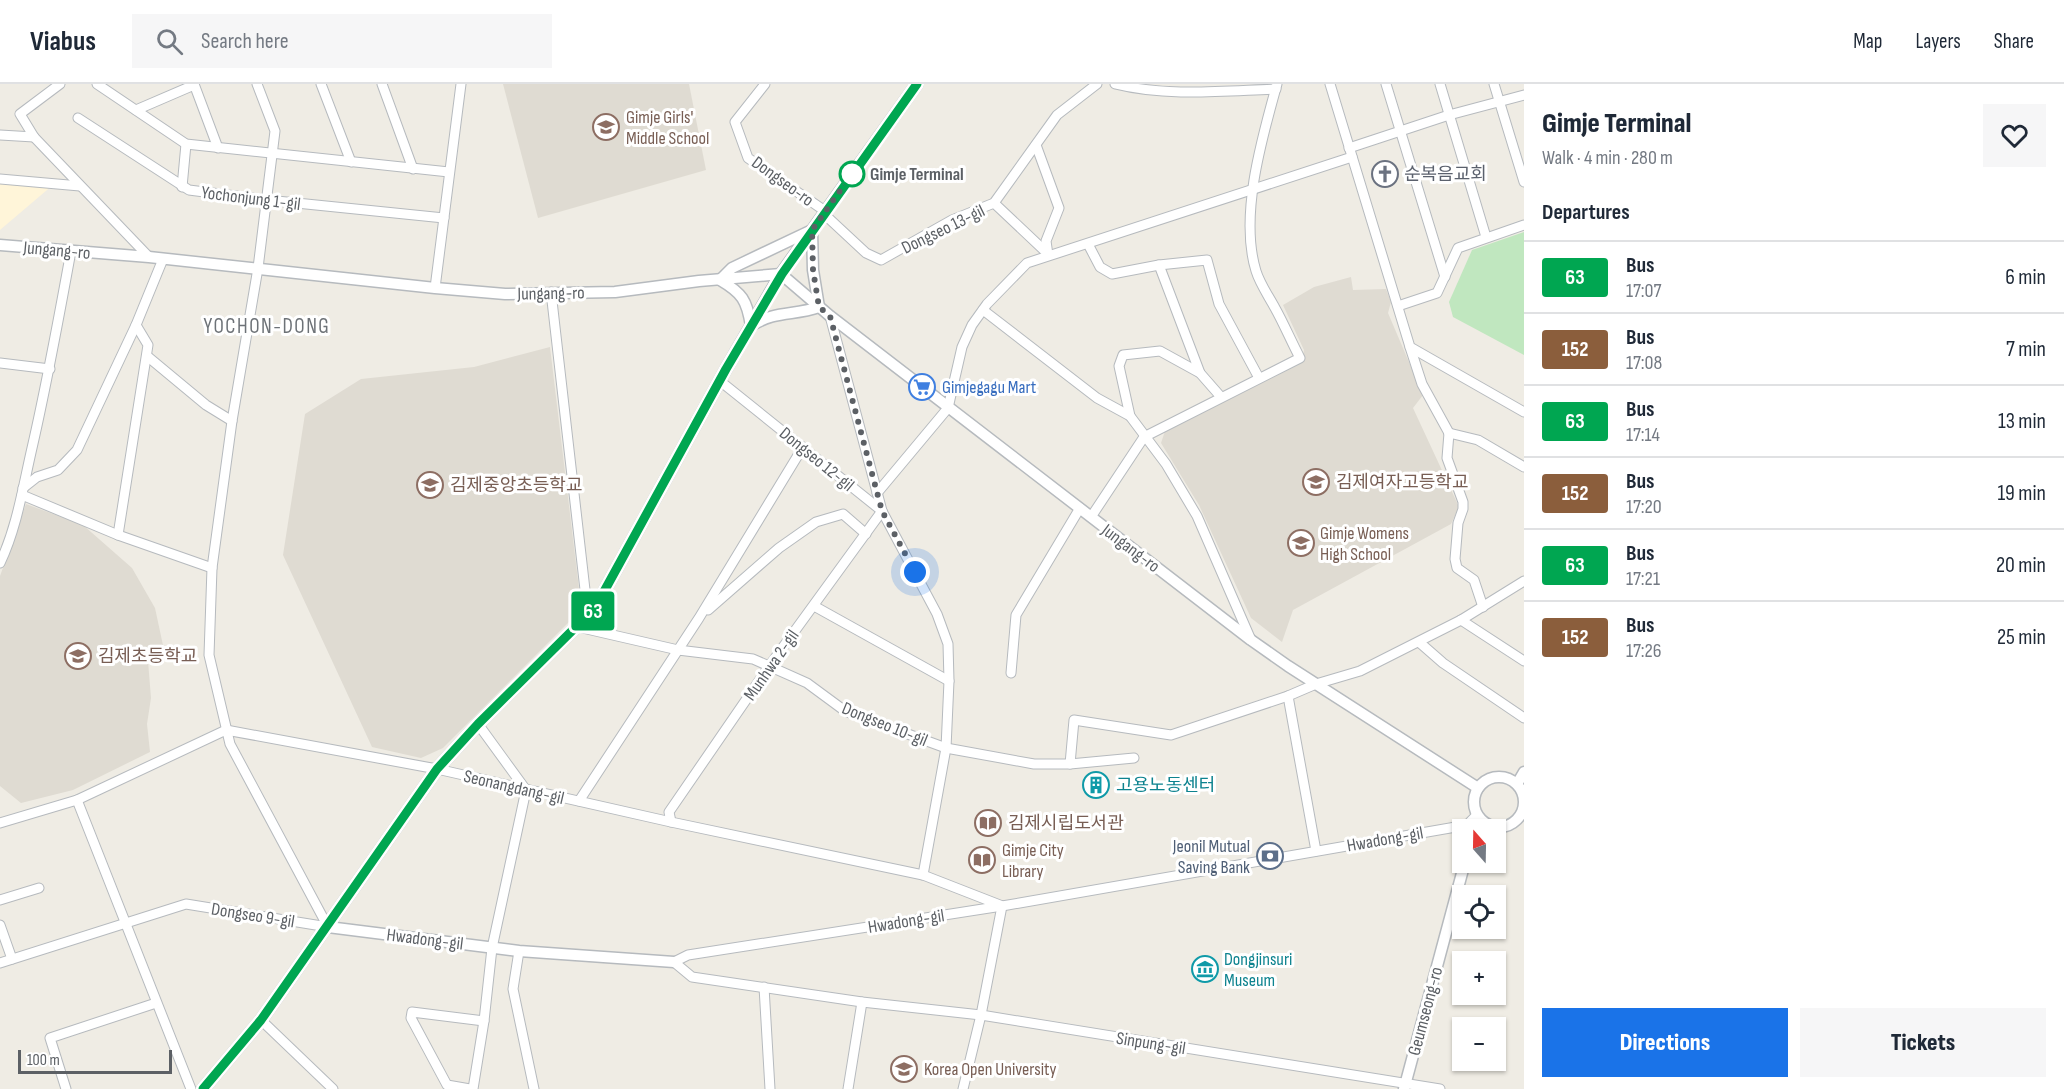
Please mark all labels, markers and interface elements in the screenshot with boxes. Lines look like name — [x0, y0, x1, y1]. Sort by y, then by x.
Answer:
search box — [132, 14, 552, 68]
text: Viabus — [30, 25, 96, 58]
icon: search — [153, 25, 186, 58]
text: Search here — [201, 28, 288, 55]
text: Map — [1853, 29, 1882, 54]
text: Layers — [1915, 29, 1961, 54]
text: Share — [1994, 29, 2034, 54]
button: heart — [1983, 104, 2046, 167]
place label: Gimje Girls' Middle School — [626, 107, 709, 149]
text: Gimje Terminal — [1542, 107, 1691, 140]
school or university icon: Gimje Girls' Middle School — [591, 112, 621, 142]
text: Walk · 4 min · 280 m — [1542, 146, 1673, 170]
street label: Dongseo-ro — [748, 152, 818, 211]
church icon: 순복음교회 — [1370, 159, 1400, 189]
marker: Gimje Terminal — [839, 161, 865, 187]
place label: Gimje Terminal — [870, 164, 964, 185]
place label: 순복음교회 — [1404, 164, 1487, 185]
street label: Yochonjung 1-gil — [200, 182, 302, 215]
text: Departures — [1542, 199, 1630, 226]
street label: Dongseo 13-gil — [898, 200, 988, 259]
street label: Jungang-ro — [22, 237, 91, 264]
text: Bus — [1626, 252, 1655, 279]
text: 6 min — [2005, 264, 2046, 291]
text: 63 — [1565, 265, 1585, 290]
text: 17:07 — [1626, 279, 1661, 303]
street label: Jungang-ro — [516, 282, 585, 305]
district label: YOCHON-DONG — [204, 314, 330, 339]
text: Bus — [1626, 324, 1655, 351]
text: 7 min — [2006, 336, 2046, 363]
text: 152 — [1562, 337, 1588, 362]
text: 17:08 — [1626, 351, 1662, 375]
supermarket icon: Gimjegagu Mart — [907, 372, 937, 402]
place label: Gimjegagu Mart — [942, 377, 1037, 398]
text: Bus — [1626, 396, 1655, 423]
text: 13 min — [1998, 408, 2046, 435]
text: 63 — [1565, 409, 1585, 434]
street label: Dongseo 12-gil — [775, 423, 858, 496]
text: 17:14 — [1626, 423, 1660, 447]
school or university icon: 김제여자고등학교 — [1301, 467, 1331, 497]
text: Bus — [1626, 468, 1655, 495]
school or university icon: 김제중앙초등학교 — [415, 470, 445, 500]
place label: 김제여자고등학교 — [1336, 472, 1468, 493]
place label: 김제중앙초등학교 — [450, 475, 582, 496]
text: 19 min — [1997, 480, 2046, 507]
text: 152 — [1562, 481, 1588, 506]
text: 17:20 — [1626, 495, 1662, 519]
street label: Jungang-ro — [1097, 519, 1164, 577]
place label: Gimje Womens High School — [1320, 523, 1409, 565]
school or university icon: Gimje Womens High School — [1286, 528, 1316, 558]
text: Bus — [1626, 540, 1655, 567]
text: 20 min — [1996, 552, 2046, 579]
text: 63 — [1565, 553, 1585, 578]
your location — [900, 557, 930, 587]
text: 17:21 — [1626, 567, 1660, 591]
line badge: 63 — [566, 592, 620, 630]
text: 63 — [583, 599, 603, 624]
text: Bus — [1626, 612, 1655, 639]
text: 25 min — [1997, 624, 2046, 651]
text: 152 — [1562, 625, 1588, 650]
street label: Munhwa 2-gil — [739, 626, 803, 705]
text: 17:26 — [1626, 639, 1662, 663]
school or university icon: 김제초등학교 — [63, 641, 93, 671]
place label: 김제초등학교 — [98, 646, 197, 667]
street label: Dongseo 10-gil — [839, 698, 931, 751]
street label: Seonangdang-gil — [462, 766, 566, 809]
building icon: 고용노동센터 — [1081, 770, 1111, 800]
place label: 고용노동센터 — [1116, 775, 1215, 796]
library icon: 김제시립도서관 — [973, 808, 1003, 838]
place label: 김제시립도서관 — [1008, 813, 1124, 834]
north arrow — [1452, 819, 1506, 873]
map controls — [1452, 819, 1506, 1071]
street label: Hwadong-gil — [1345, 822, 1425, 857]
place label: Jeonil Mutual Saving Bank — [1172, 836, 1250, 878]
place label: Gimje City Library — [1002, 840, 1064, 882]
bank icon: Jeonil Mutual Saving Bank — [1255, 841, 1285, 871]
library icon: Gimje City Library — [967, 845, 997, 875]
button: locate — [1452, 885, 1506, 939]
street label: Dongseo 9-gil — [210, 899, 296, 932]
street label: Hwadong-gil — [866, 905, 946, 938]
street label: Hwadong-gil — [385, 924, 464, 955]
place label: Dongjinsuri Museum — [1224, 949, 1292, 991]
button: + — [1452, 951, 1506, 1005]
museum icon: Dongjinsuri Museum — [1190, 954, 1220, 984]
street label: Geumseong-ro — [1404, 965, 1447, 1058]
button: Directions — [1542, 1008, 1788, 1077]
button: Tickets — [1800, 1008, 2046, 1077]
button: − — [1452, 1017, 1506, 1071]
street label: Sinpung-gil — [1115, 1028, 1187, 1059]
scale bar — [18, 1047, 172, 1074]
text: 100 m — [27, 1051, 60, 1070]
school or university icon: Korea Open University — [889, 1054, 919, 1084]
place label: Korea Open University — [924, 1059, 1057, 1080]

